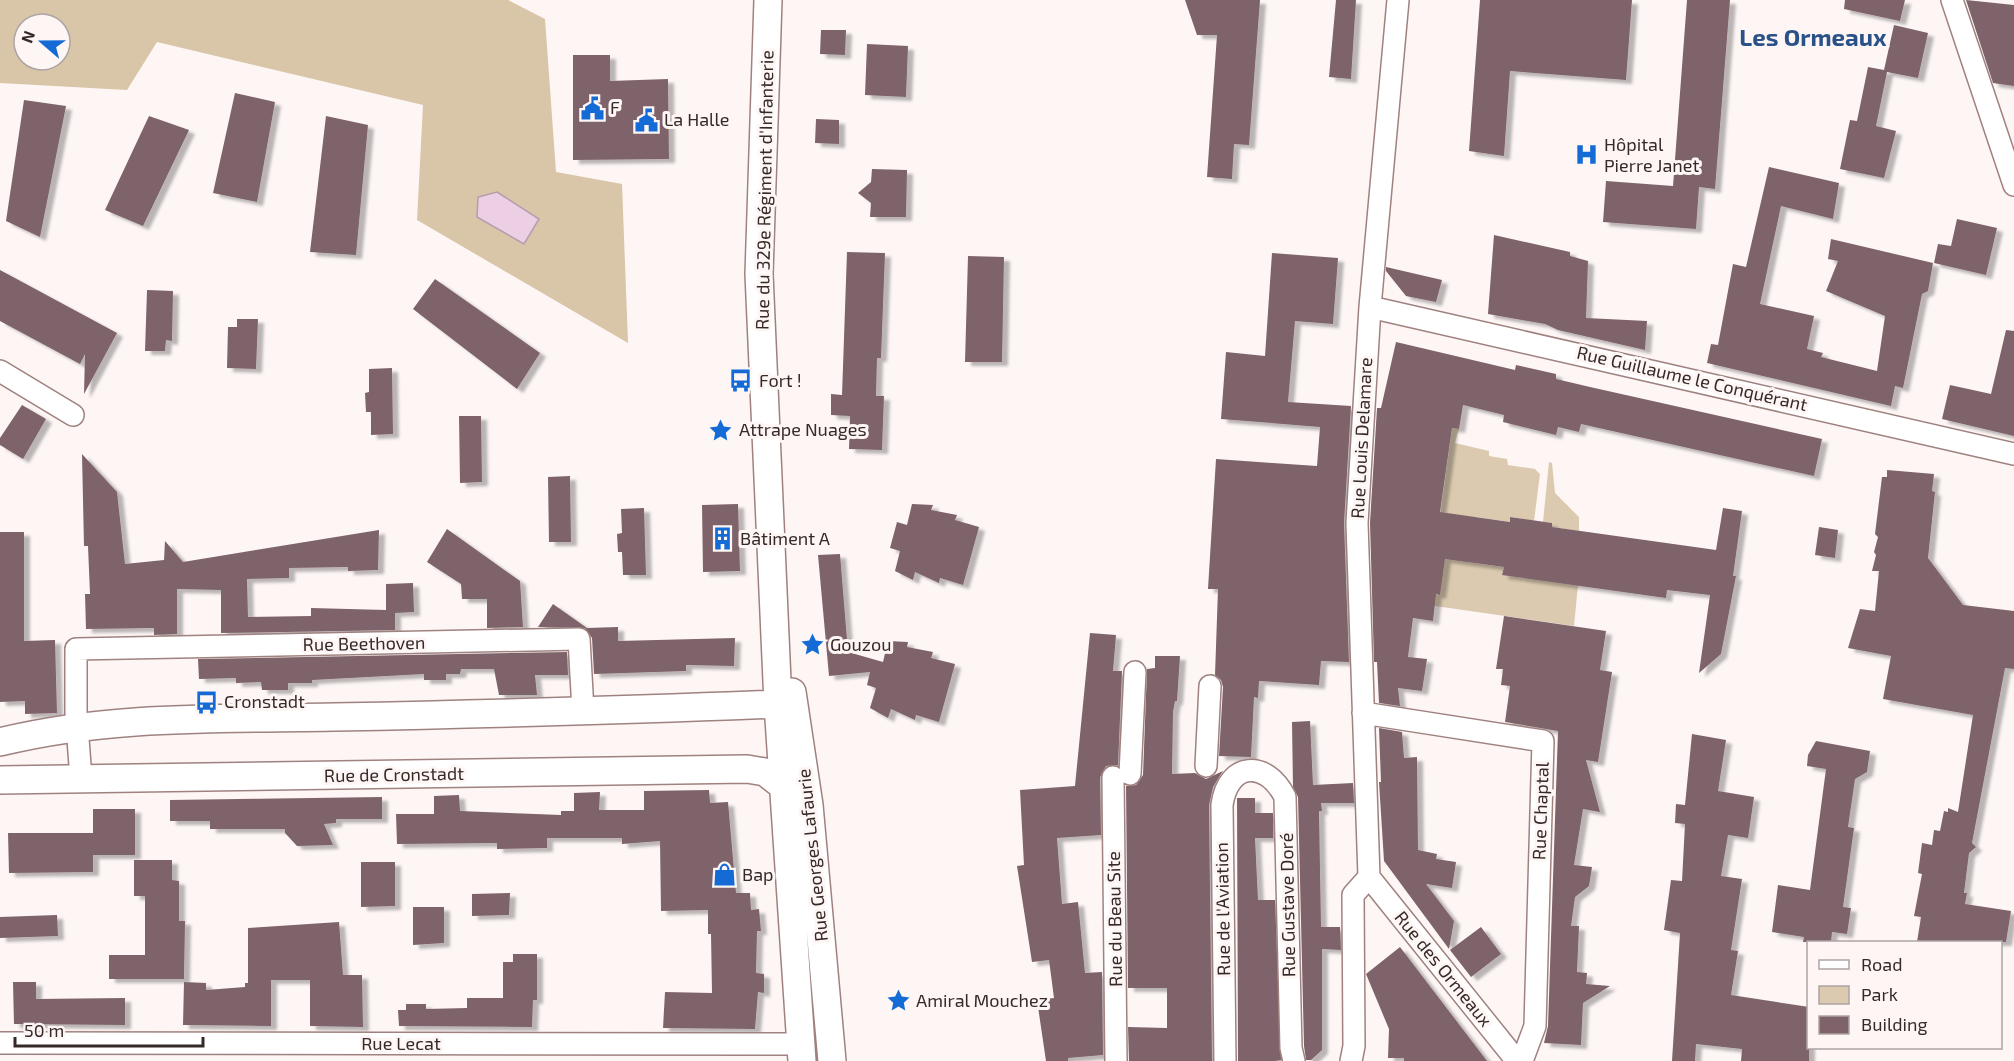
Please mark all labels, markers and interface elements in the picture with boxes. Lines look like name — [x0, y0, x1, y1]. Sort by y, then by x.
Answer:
north arrow — [12, 12, 72, 72]
district label: Les Ormeaux — [1739, 22, 1887, 51]
text: N — [17, 28, 38, 45]
street label: Rue du 329e Régiment d'Infanterie — [751, 50, 777, 330]
public building icon: F — [579, 95, 605, 121]
place label: F — [610, 96, 620, 118]
public building icon: La Halle — [633, 107, 659, 133]
place label: La Halle — [664, 108, 729, 130]
place label: Hôpital Pierre Janet — [1604, 133, 1699, 176]
hospital icon: Hôpital Pierre Janet — [1573, 142, 1599, 168]
street label: Rue Guillaume le Conquérant — [1575, 341, 1810, 415]
street label: Rue Louis Delamare — [1346, 357, 1376, 519]
bus stop icon: Fort ! — [728, 368, 754, 394]
place label: Fort ! — [759, 369, 802, 391]
place icon: Attrape Nuages — [708, 417, 734, 443]
place label: Attrape Nuages — [739, 418, 867, 440]
building icon: Bâtiment A — [709, 526, 735, 552]
place label: Bâtiment A — [740, 527, 831, 549]
street label: Rue Beethoven — [303, 631, 425, 655]
place icon: Gouzou — [799, 632, 825, 658]
place label: Gouzou — [830, 633, 891, 655]
bus stop icon: Cronstadt — [193, 689, 219, 715]
place label: Cronstadt — [224, 690, 305, 712]
street label: Rue Chaptal — [1527, 761, 1553, 860]
street label: Rue de Cronstadt — [324, 762, 464, 786]
street label: Rue Georges Lafaurie — [792, 768, 832, 943]
street label: Rue Gustave Doré — [1275, 833, 1299, 977]
street label: Rue de l'Aviation — [1210, 842, 1234, 976]
street label: Rue du Beau Site — [1102, 851, 1126, 987]
shop icon: Bap — [711, 862, 737, 888]
place label: Bap — [742, 863, 773, 885]
street label: Rue des Ormeaux — [1390, 906, 1497, 1031]
legend — [1807, 941, 2002, 1049]
text: Road — [1861, 953, 1902, 975]
text: Park — [1861, 983, 1898, 1005]
place icon: Amiral Mouchez — [885, 988, 911, 1014]
place label: Amiral Mouchez — [916, 989, 1048, 1011]
scale bar — [15, 1010, 202, 1048]
text: Building — [1861, 1013, 1928, 1035]
text: 50 m — [24, 1019, 64, 1041]
street label: Rue Lecat — [361, 1032, 441, 1054]

